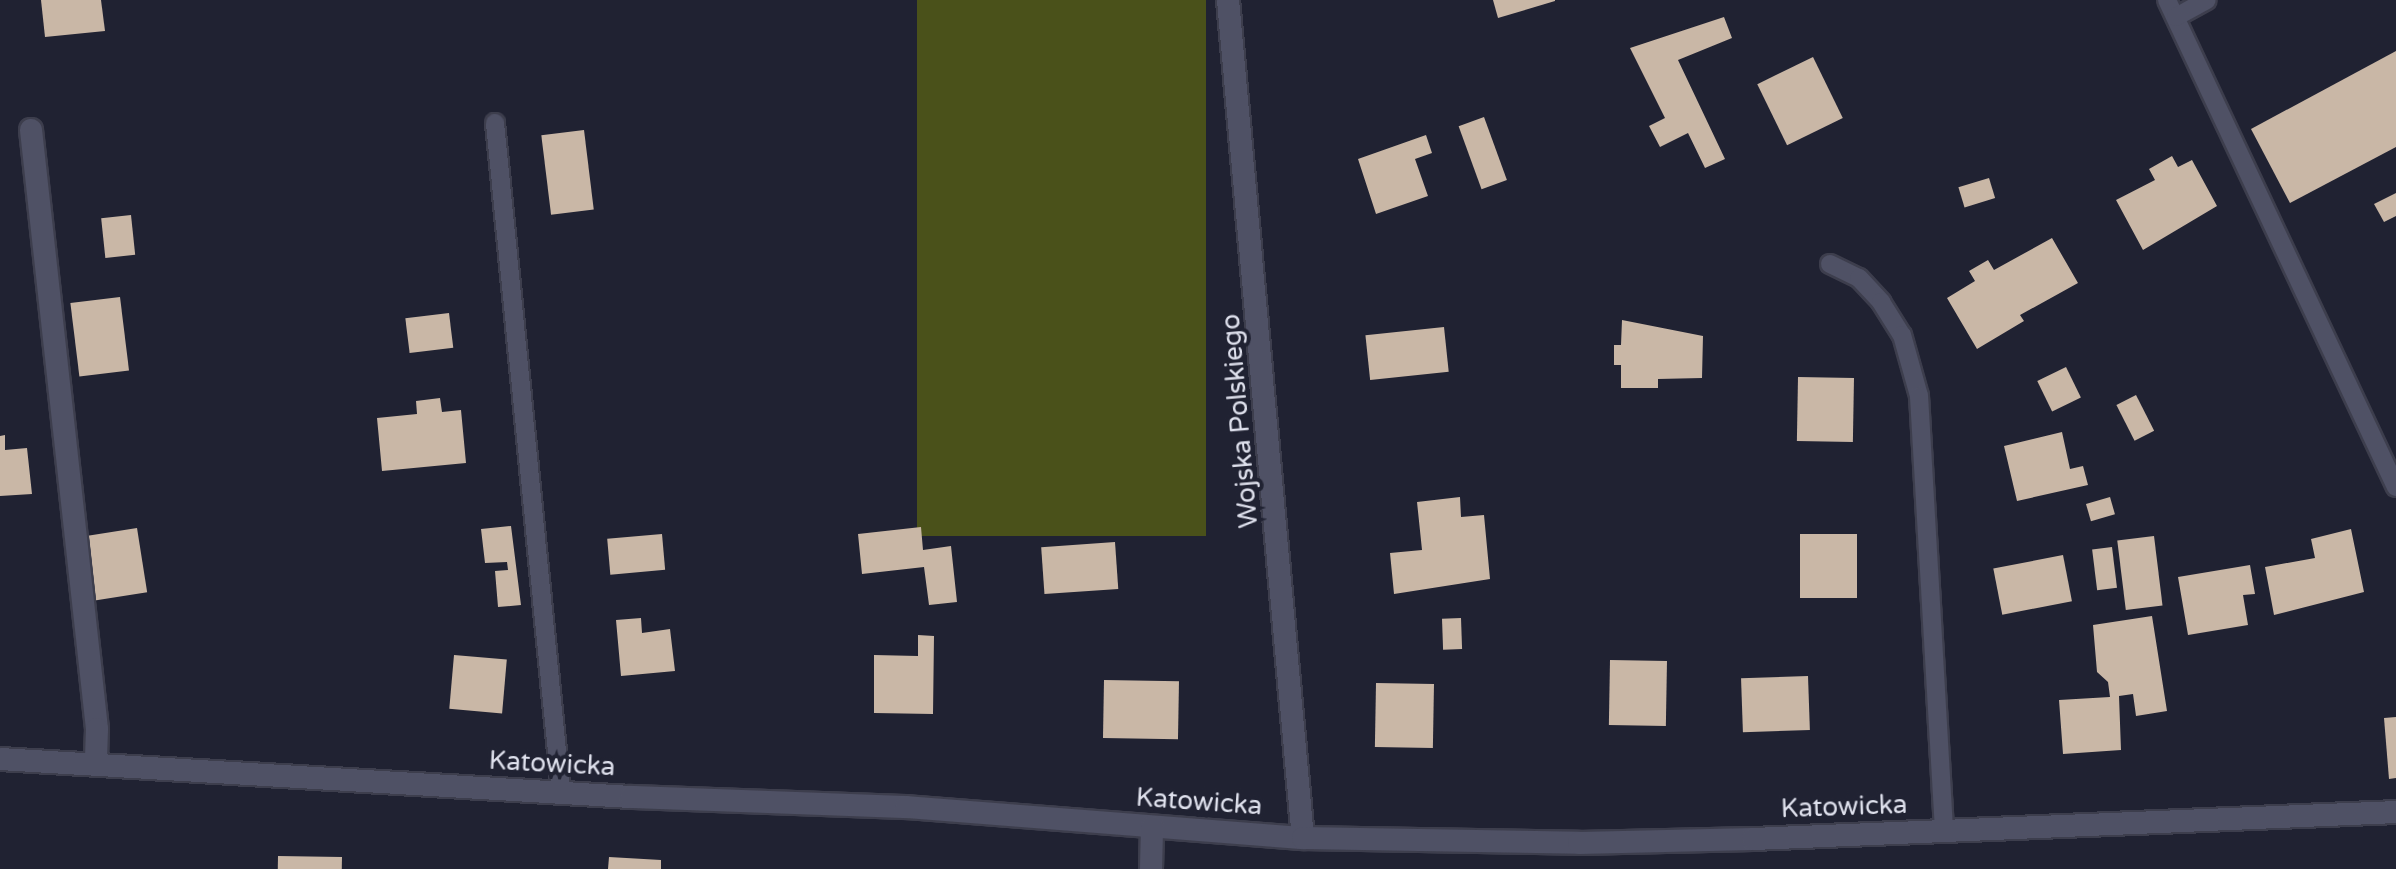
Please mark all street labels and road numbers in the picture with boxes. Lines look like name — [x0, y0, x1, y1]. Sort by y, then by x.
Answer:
street label: Wojska Polskiego — [1215, 313, 1265, 529]
street label: Katowicka — [488, 745, 616, 783]
street label: Katowicka — [1135, 782, 1263, 822]
street label: Katowicka — [1780, 789, 1908, 825]

